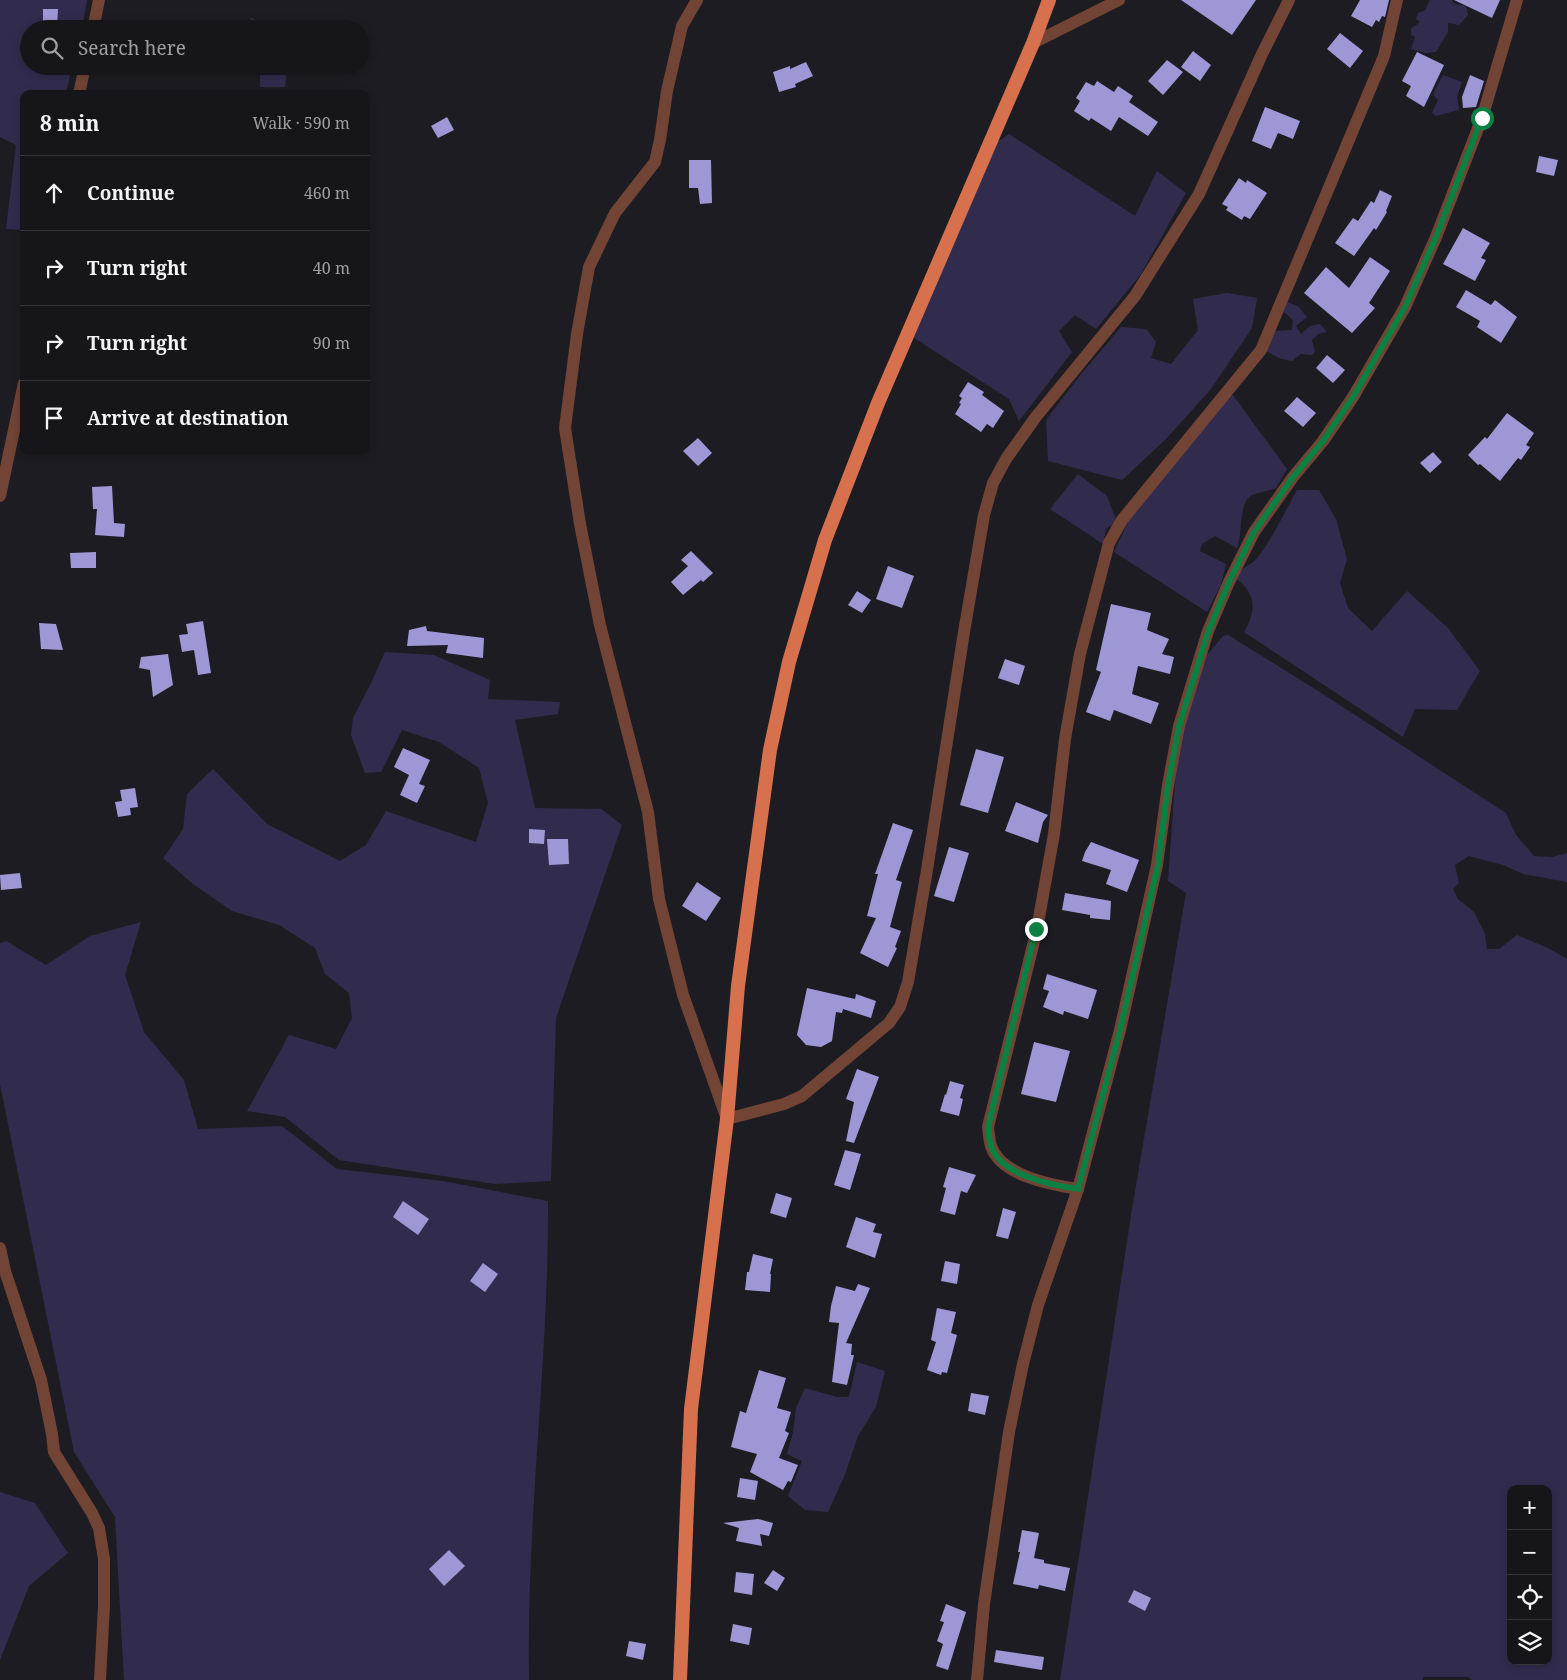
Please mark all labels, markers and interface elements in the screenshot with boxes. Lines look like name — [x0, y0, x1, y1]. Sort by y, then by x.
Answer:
search box — [20, 20, 370, 75]
icon: search — [38, 34, 66, 62]
text: Search here — [78, 35, 186, 61]
route start — [1471, 107, 1494, 130]
text: 8 min — [40, 109, 99, 137]
text: Walk · 590 m — [253, 112, 350, 134]
icon: ahead — [40, 179, 68, 207]
text: Continue — [87, 180, 175, 206]
text: 460 m — [304, 182, 350, 204]
icon: right — [40, 254, 68, 282]
text: Turn right — [87, 255, 187, 281]
text: 40 m — [313, 257, 350, 279]
icon: right — [40, 329, 68, 357]
text: Turn right — [87, 330, 187, 356]
text: 90 m — [313, 332, 350, 354]
icon: arrive — [40, 404, 68, 432]
text: Arrive at destination — [87, 405, 289, 431]
route end — [1025, 918, 1048, 941]
map controls — [1507, 1485, 1552, 1665]
button: + — [1507, 1485, 1552, 1530]
button: − — [1507, 1530, 1552, 1575]
button: locate — [1507, 1575, 1552, 1620]
button: layers — [1507, 1620, 1552, 1665]

